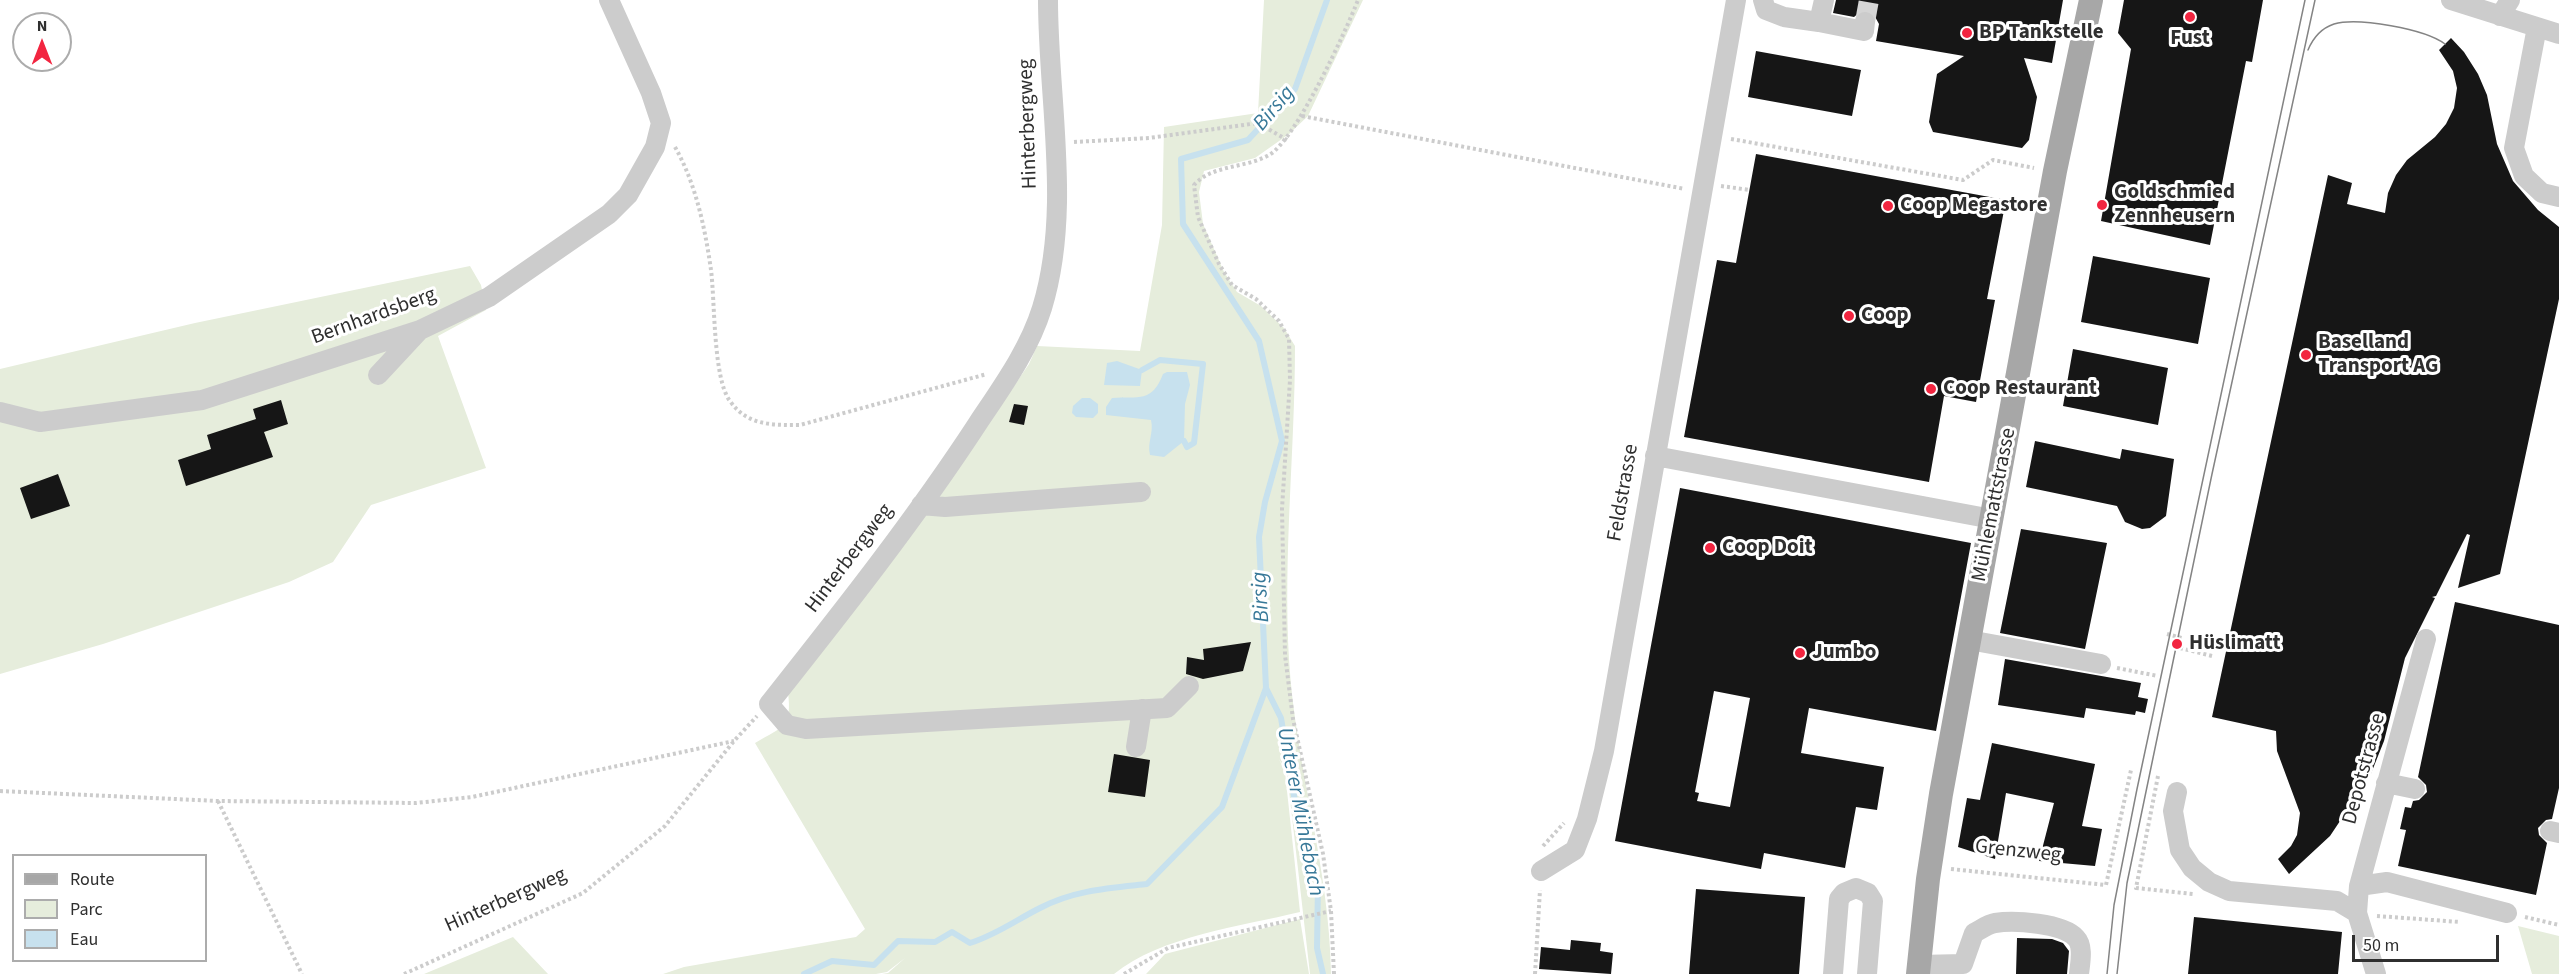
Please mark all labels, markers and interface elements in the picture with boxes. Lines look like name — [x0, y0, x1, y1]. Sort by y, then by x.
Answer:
marker: Fust — [2183, 10, 2197, 24]
north arrow — [12, 12, 72, 72]
text: N — [37, 15, 47, 37]
place label: BP Tankstelle — [1979, 20, 2104, 46]
marker: BP Tankstelle — [1960, 26, 1974, 40]
place label: Fust — [2170, 26, 2210, 52]
street label: Hinterbergweg — [1014, 58, 1044, 190]
water label: Birsig — [1249, 81, 1301, 137]
place label: Goldschmied Zennheusern — [2114, 180, 2235, 230]
place label: Coop Megastore — [1900, 193, 2048, 219]
marker: Goldschmied Zennheusern — [2095, 198, 2109, 212]
marker: Coop Megastore — [1881, 199, 1895, 213]
street label: Bernhardsberg — [308, 283, 440, 351]
place label: Coop — [1861, 303, 1909, 329]
marker: Coop — [1842, 309, 1856, 323]
place label: Baselland Transport AG — [2318, 330, 2438, 380]
marker: Baselland Transport AG — [2299, 348, 2313, 362]
place label: Coop Restaurant — [1943, 376, 2097, 402]
marker: Coop Restaurant — [1924, 382, 1938, 396]
street label: Mühlemattstrasse — [1968, 426, 2022, 584]
street label: Feldstrasse — [1603, 442, 1645, 544]
street label: Hinterbergweg — [801, 499, 899, 619]
place label: Coop Doit — [1722, 535, 1813, 561]
marker: Coop Doit — [1703, 541, 1717, 555]
water label: Birsig — [1247, 571, 1277, 623]
place label: Hüslimatt — [2189, 631, 2281, 657]
marker: Hüslimatt — [2170, 637, 2184, 651]
place label: Jumbo — [1812, 640, 1876, 666]
marker: Jumbo — [1793, 646, 1807, 660]
street label: Depotstrasse — [2338, 711, 2392, 827]
water label: Unterer Mühlebach — [1270, 725, 1328, 899]
street label: Grenzweg — [1974, 835, 2062, 869]
legend — [12, 854, 207, 962]
street label: Hinterbergweg — [441, 863, 571, 939]
text: Route — [70, 867, 114, 892]
text: Parc — [70, 897, 103, 922]
scale bar — [2355, 923, 2502, 961]
text: Eau — [70, 927, 98, 952]
text: 50 m — [2363, 933, 2399, 958]

